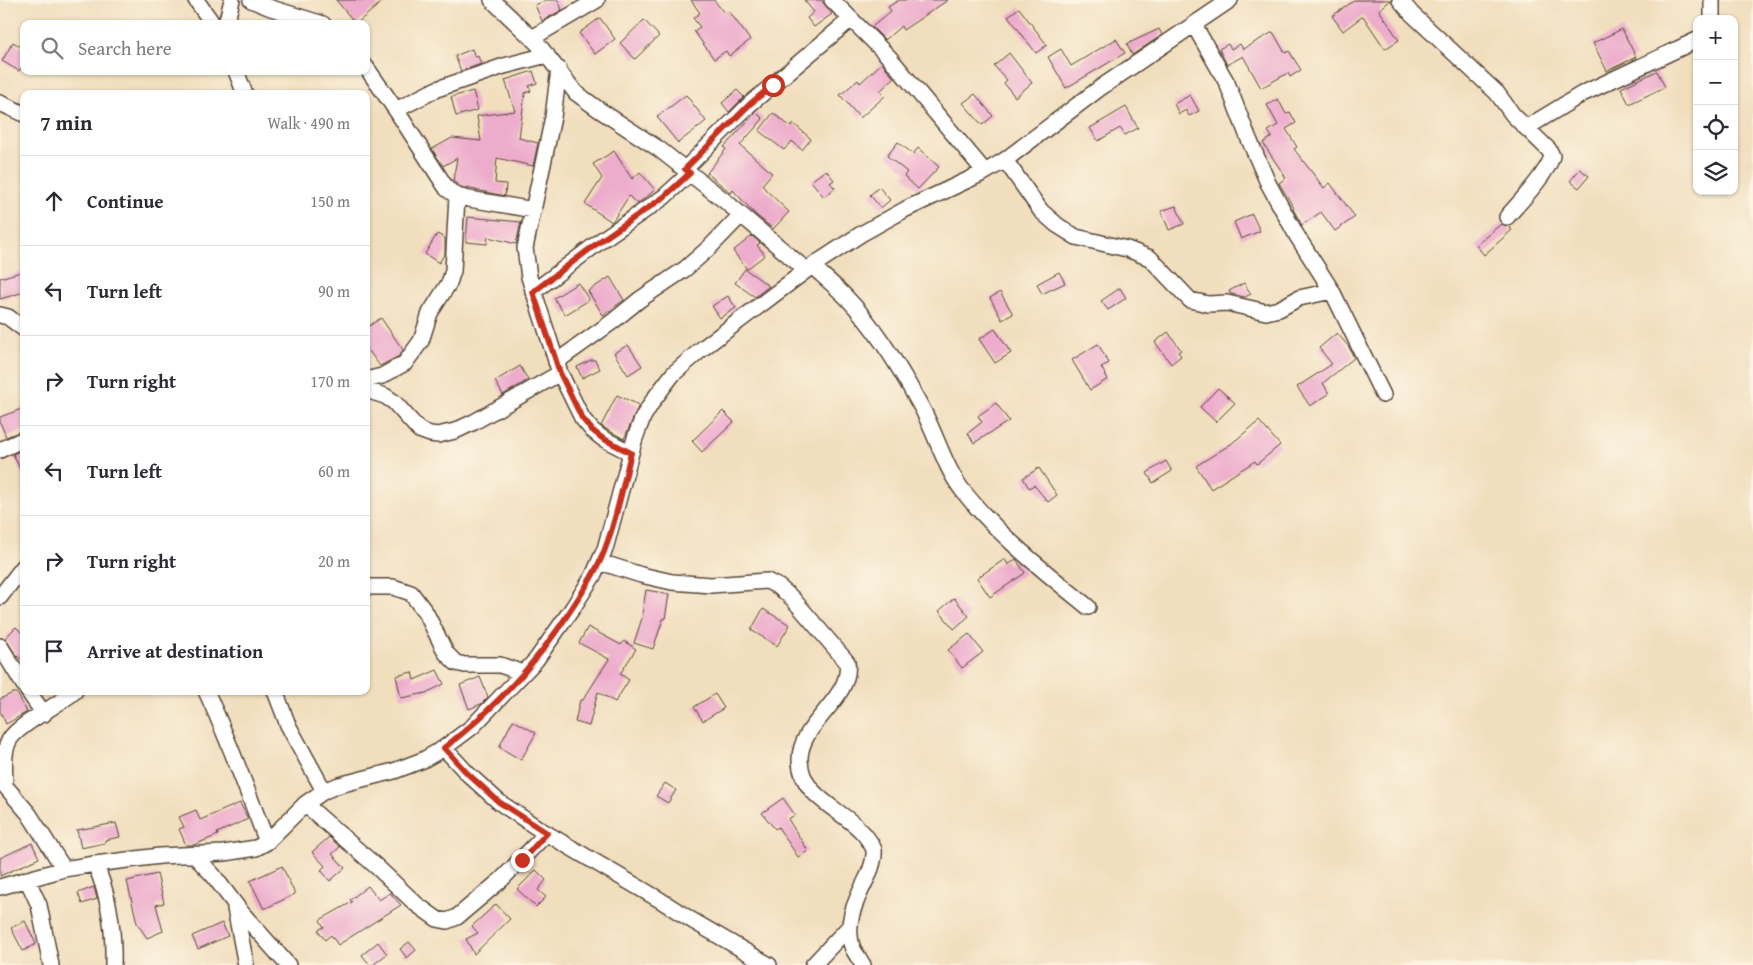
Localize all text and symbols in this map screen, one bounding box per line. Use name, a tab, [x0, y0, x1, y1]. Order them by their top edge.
map controls	[1693, 15, 1738, 195]
button: +	[1693, 15, 1738, 60]
search box	[20, 20, 370, 75]
icon: search	[38, 34, 66, 62]
text: Search here	[78, 34, 172, 62]
button: −	[1693, 60, 1738, 105]
route start	[762, 74, 785, 97]
button: locate	[1693, 105, 1738, 150]
text: 7 min	[40, 107, 92, 138]
text: Walk · 490 m	[267, 111, 350, 135]
button: layers	[1693, 150, 1738, 195]
icon: ahead	[40, 187, 68, 215]
text: Continue	[87, 187, 164, 215]
text: 150 m	[310, 189, 350, 213]
icon: left	[40, 277, 68, 305]
text: Turn left	[87, 277, 162, 305]
text: 90 m	[318, 279, 350, 303]
icon: right	[40, 367, 68, 395]
text: Turn right	[87, 367, 176, 395]
text: 170 m	[310, 369, 350, 393]
icon: left	[40, 457, 68, 485]
text: Turn left	[87, 457, 162, 485]
text: 60 m	[318, 459, 350, 483]
icon: right	[40, 547, 68, 575]
text: Turn right	[87, 547, 176, 575]
text: 20 m	[318, 549, 350, 573]
icon: arrive	[40, 637, 68, 665]
text: Arrive at destination	[87, 637, 263, 665]
route end	[511, 849, 534, 872]

